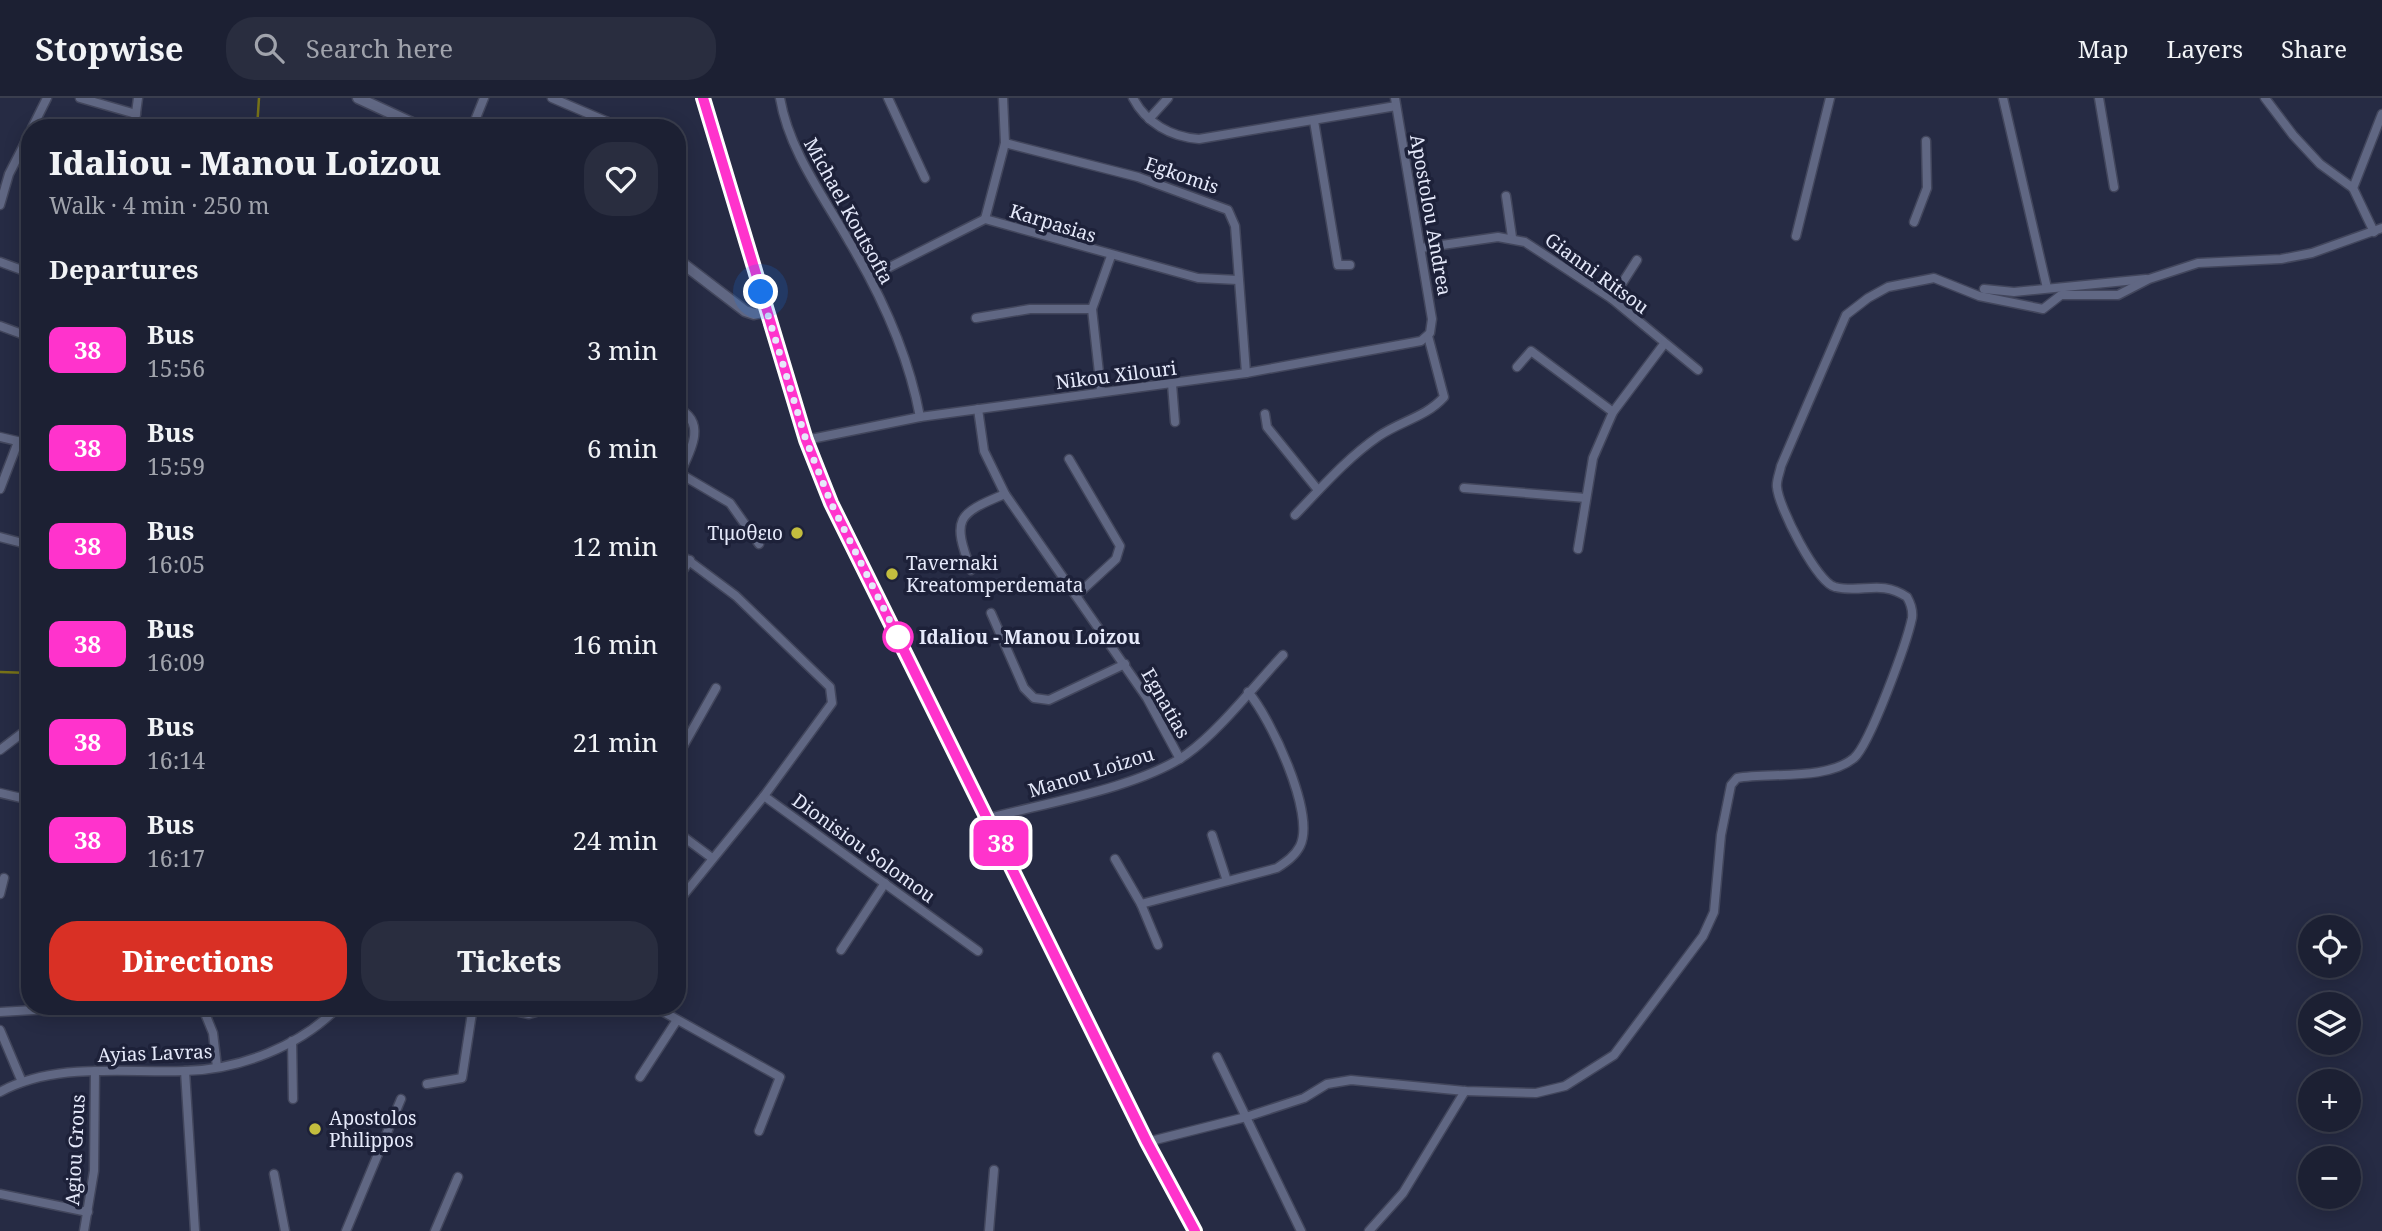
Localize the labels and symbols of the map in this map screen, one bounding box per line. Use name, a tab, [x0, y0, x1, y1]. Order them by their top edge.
street label: Apostolou Andrea	[1404, 132, 1458, 298]
street label: Michael Koutsofta	[798, 133, 900, 289]
street label: Egkomis	[1142, 150, 1222, 200]
street label: Karpasias	[1007, 198, 1099, 248]
street label: Gianni Ritsou	[1540, 226, 1654, 320]
your location	[743, 274, 778, 309]
street label: Nikou Xilouri	[1054, 355, 1178, 395]
place label: Τιμοθειο	[708, 520, 783, 546]
marker: Τιμοθειο	[789, 525, 805, 541]
place label: Tavernaki Kreatomperdemata	[906, 550, 1083, 598]
marker: Tavernaki Kreatomperdemata	[884, 566, 900, 582]
marker: Idaliou - Manou Loizou	[883, 622, 913, 652]
place label: Idaliou - Manou Loizou	[919, 624, 1141, 650]
street label: Egnatias	[1135, 663, 1197, 743]
street label: Manou Loizou	[1025, 741, 1157, 803]
street label: Dionisiou Solomou	[787, 787, 941, 909]
line badge: 38	[970, 820, 1032, 866]
street label: Ayias Lavras	[97, 1038, 213, 1068]
street label: Agiou Grous	[59, 1094, 91, 1206]
place label: Apostolos Philippos	[329, 1105, 417, 1153]
marker: Apostolos Philippos	[307, 1121, 323, 1137]

